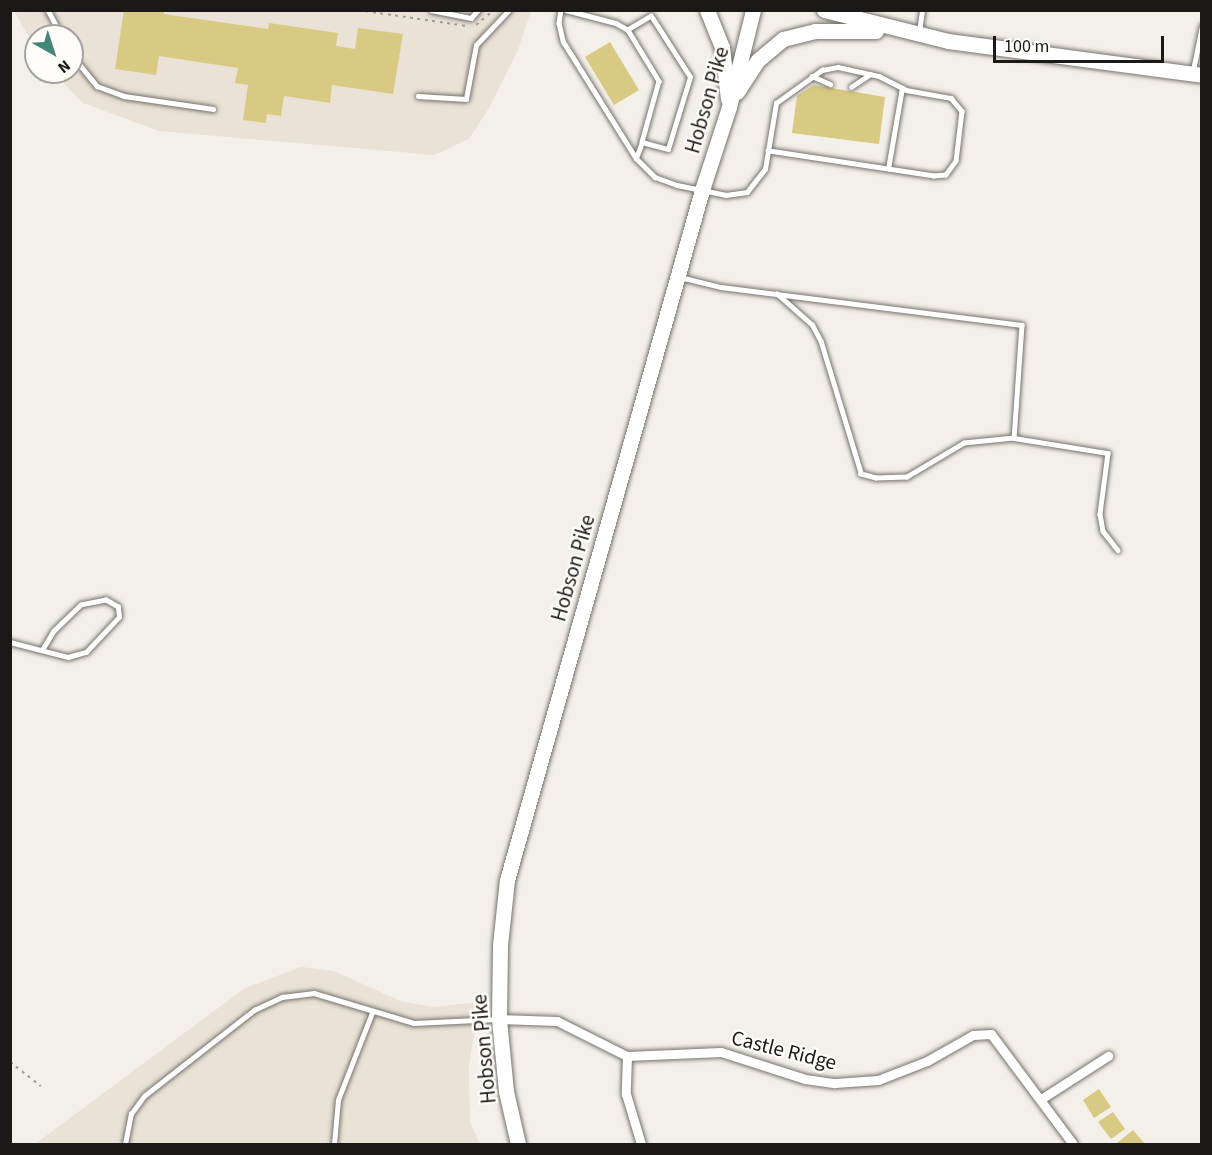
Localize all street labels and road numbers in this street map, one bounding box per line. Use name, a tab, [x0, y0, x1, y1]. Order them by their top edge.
street label: Hobson Pike	[680, 44, 734, 156]
street label: Hobson Pike	[546, 512, 600, 624]
street label: Hobson Pike	[467, 993, 501, 1105]
street label: Castle Ridge	[729, 1025, 839, 1075]

